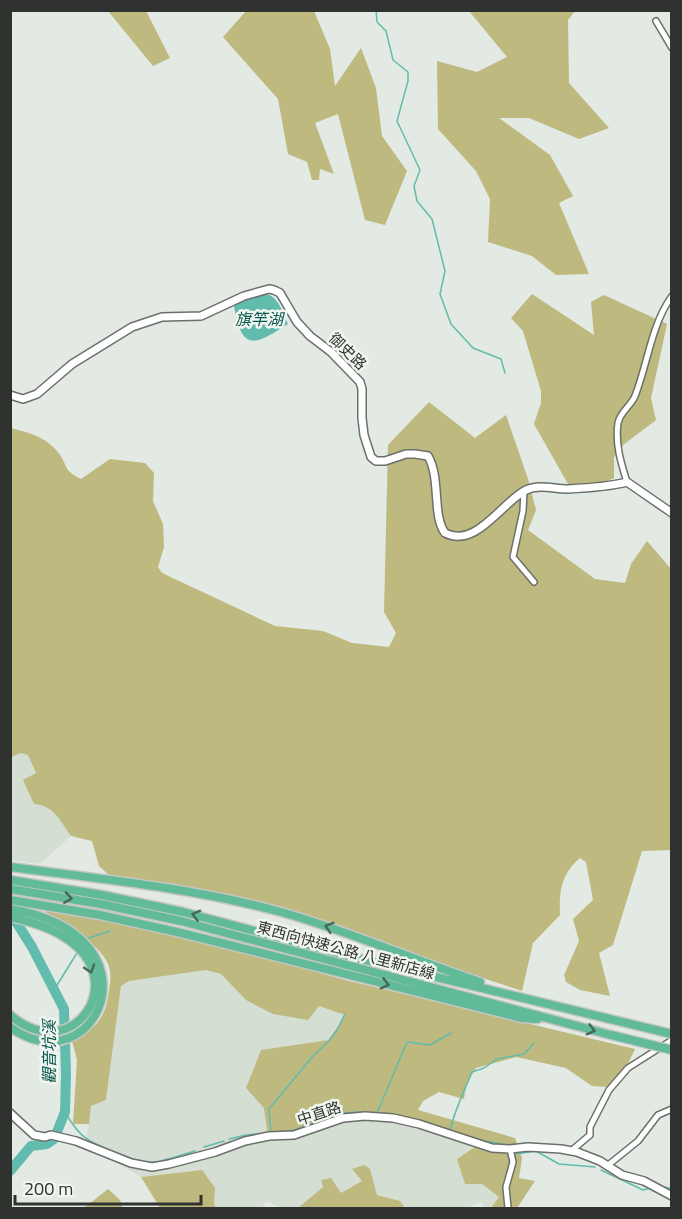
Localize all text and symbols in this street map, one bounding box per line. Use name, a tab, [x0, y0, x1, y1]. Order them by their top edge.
water label: 旗竿湖	[235, 307, 286, 331]
street label: 御史路	[324, 327, 372, 375]
one-way arrow	[64, 892, 73, 904]
one-way arrow	[191, 910, 201, 923]
street label: 東西向快速公路 八里新店線	[254, 915, 438, 985]
one-way arrow	[324, 922, 335, 935]
one-way arrow	[83, 963, 96, 974]
one-way arrow	[380, 977, 390, 990]
water label: 觀音坑溪	[37, 1018, 61, 1084]
one-way arrow	[586, 1022, 596, 1035]
street label: 中直路	[294, 1095, 344, 1131]
scale bar	[15, 1168, 201, 1206]
text: 200 m	[24, 1175, 73, 1202]

